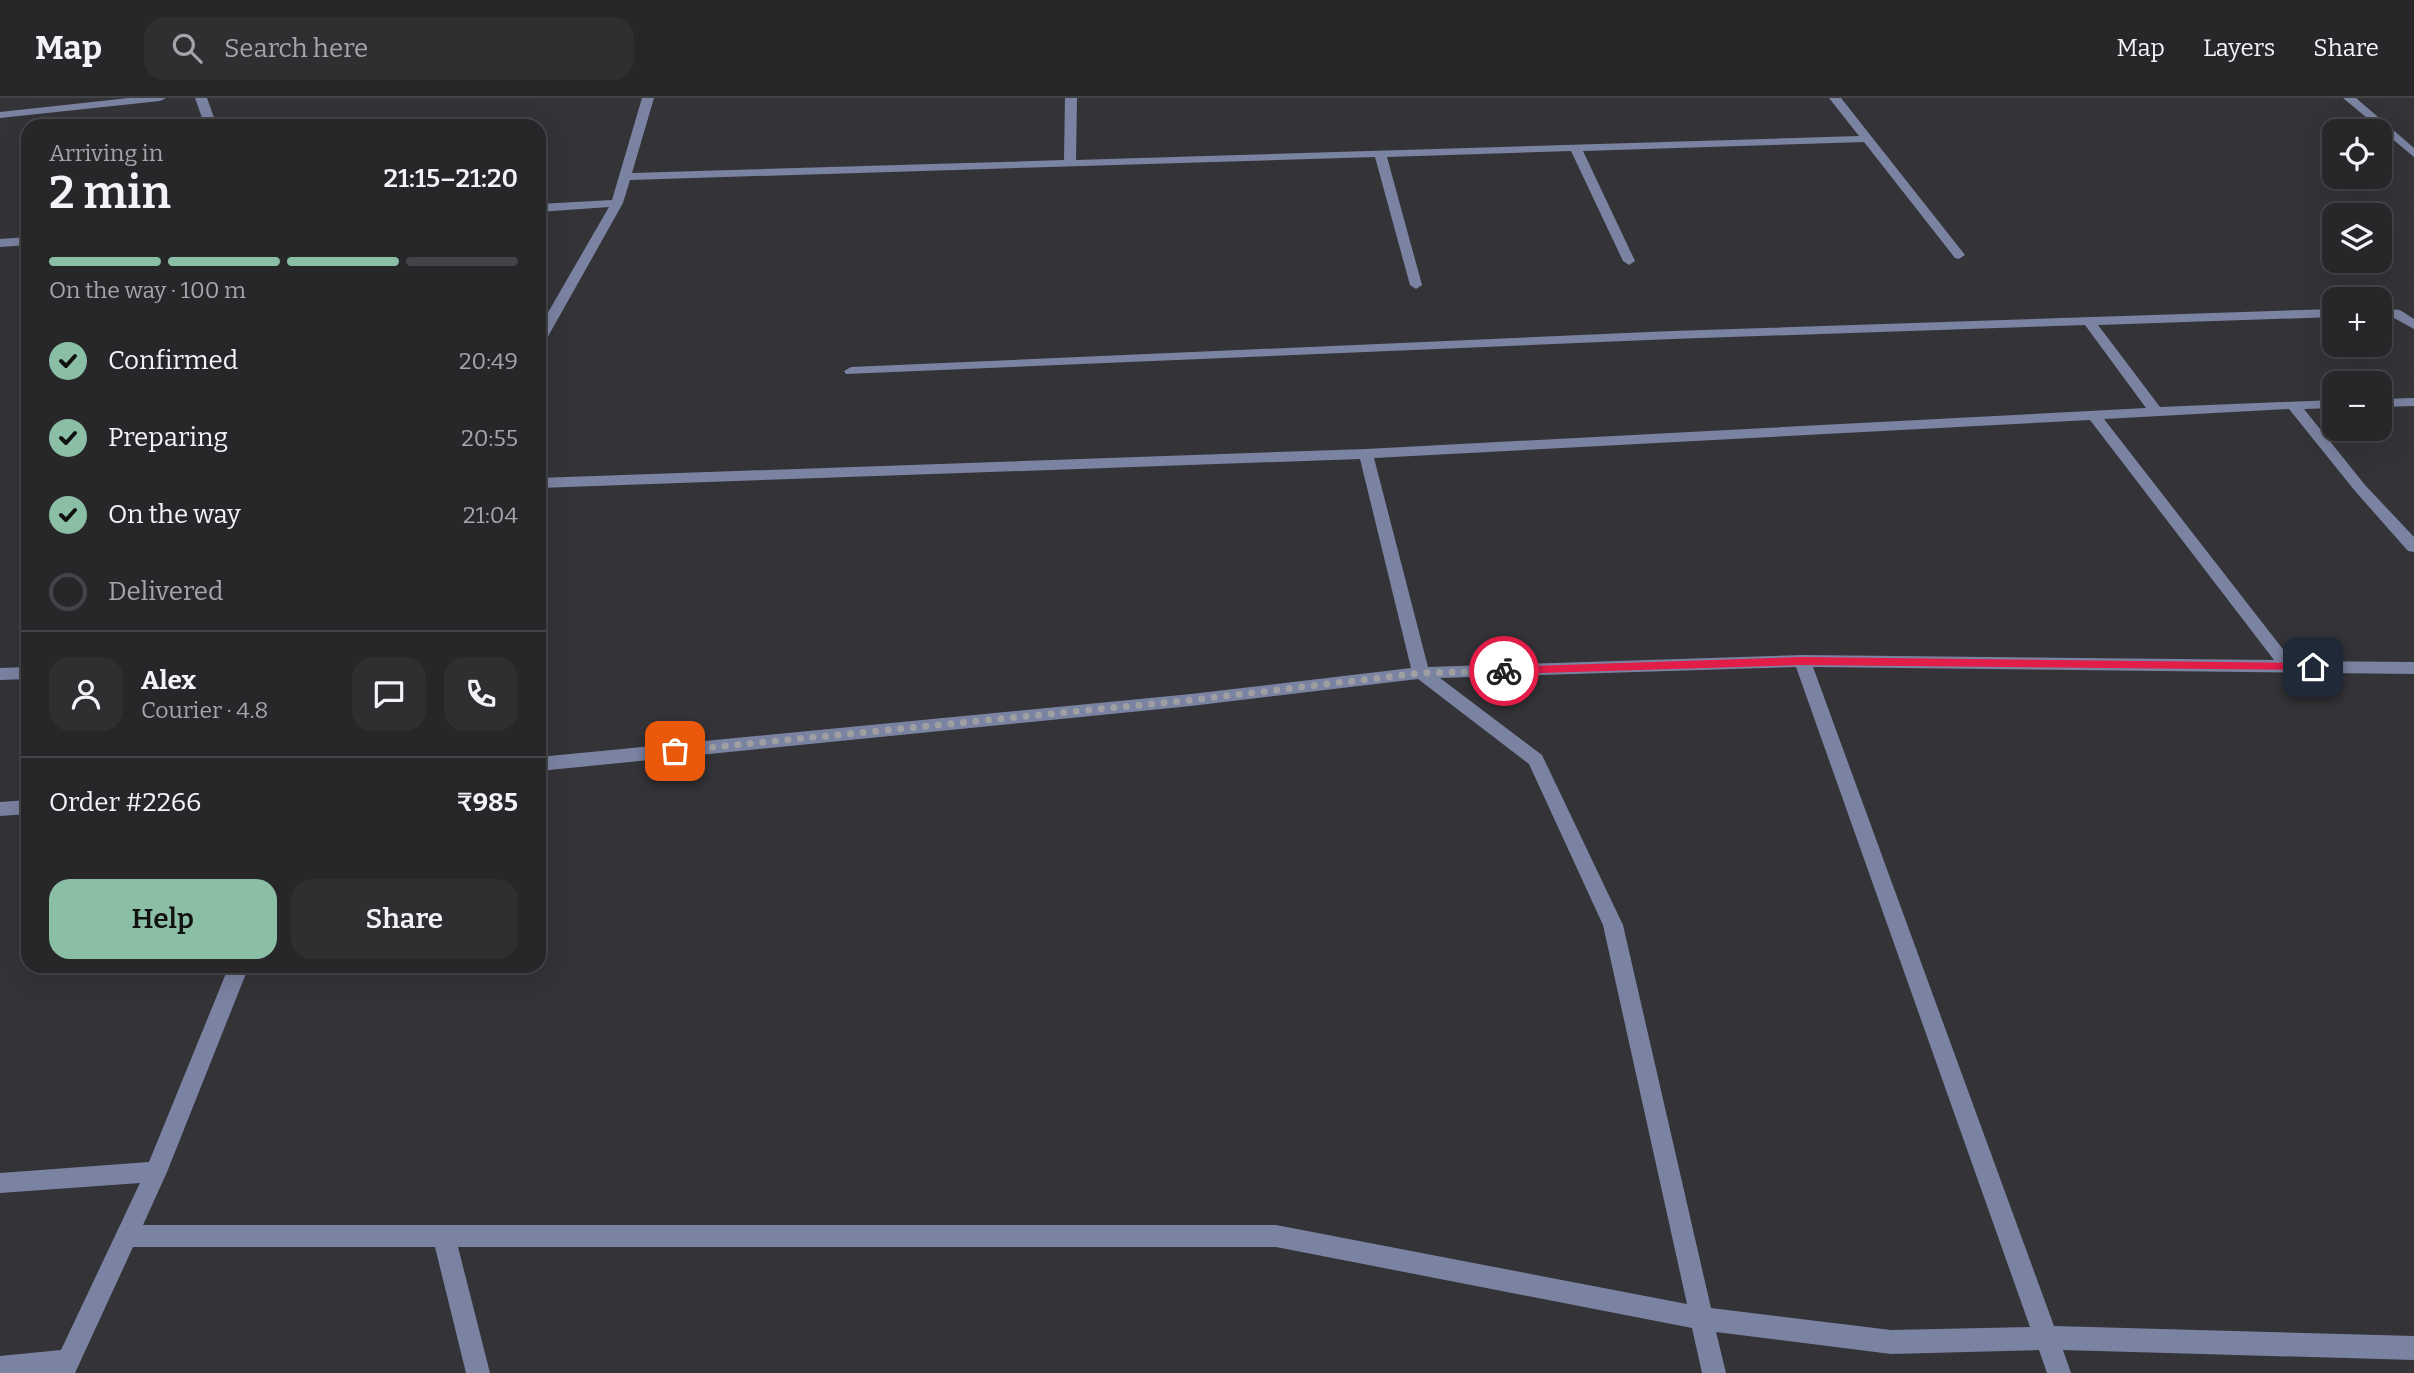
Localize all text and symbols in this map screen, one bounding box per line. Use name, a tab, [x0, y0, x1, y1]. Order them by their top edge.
search box	[144, 17, 634, 80]
text: Map	[35, 28, 102, 68]
icon: search	[168, 29, 206, 67]
text: Search here	[224, 33, 368, 64]
text: Map	[2117, 34, 2165, 62]
text: Layers	[2203, 34, 2275, 62]
text: Share	[2313, 34, 2379, 62]
map controls	[2322, 119, 2392, 441]
button: locate	[2322, 119, 2392, 189]
text: Arriving in	[49, 139, 163, 167]
text: 21:15–21:20	[384, 163, 518, 194]
text: 2 min	[49, 165, 171, 220]
button: layers	[2322, 203, 2392, 273]
text: On the way · 100 m	[49, 276, 246, 304]
button: +	[2322, 287, 2392, 357]
icon: check	[49, 342, 87, 380]
text: Confirmed	[108, 345, 238, 376]
text: 20:49	[459, 347, 518, 375]
button: −	[2322, 371, 2392, 441]
icon: check	[49, 419, 87, 457]
text: Preparing	[108, 422, 228, 453]
text: 20:55	[461, 424, 518, 452]
icon: check	[49, 496, 87, 534]
text: On the way	[108, 499, 241, 530]
text: 21:04	[463, 501, 518, 529]
text: Delivered	[108, 576, 223, 607]
courier	[1469, 636, 1539, 706]
pin	[2283, 637, 2343, 697]
icon: home	[2294, 648, 2332, 686]
icon: bike	[1485, 652, 1523, 690]
button: person	[49, 657, 123, 731]
button: chat	[352, 657, 426, 731]
button: phone	[444, 657, 518, 731]
text: Alex	[141, 665, 196, 696]
text: Courier · 4.8	[141, 696, 268, 724]
pin	[645, 721, 705, 781]
icon: bag	[656, 732, 694, 770]
text: Order #2266	[49, 787, 201, 818]
text: ₹985	[456, 787, 518, 818]
button: Help	[49, 879, 277, 959]
button: Share	[291, 879, 518, 959]

